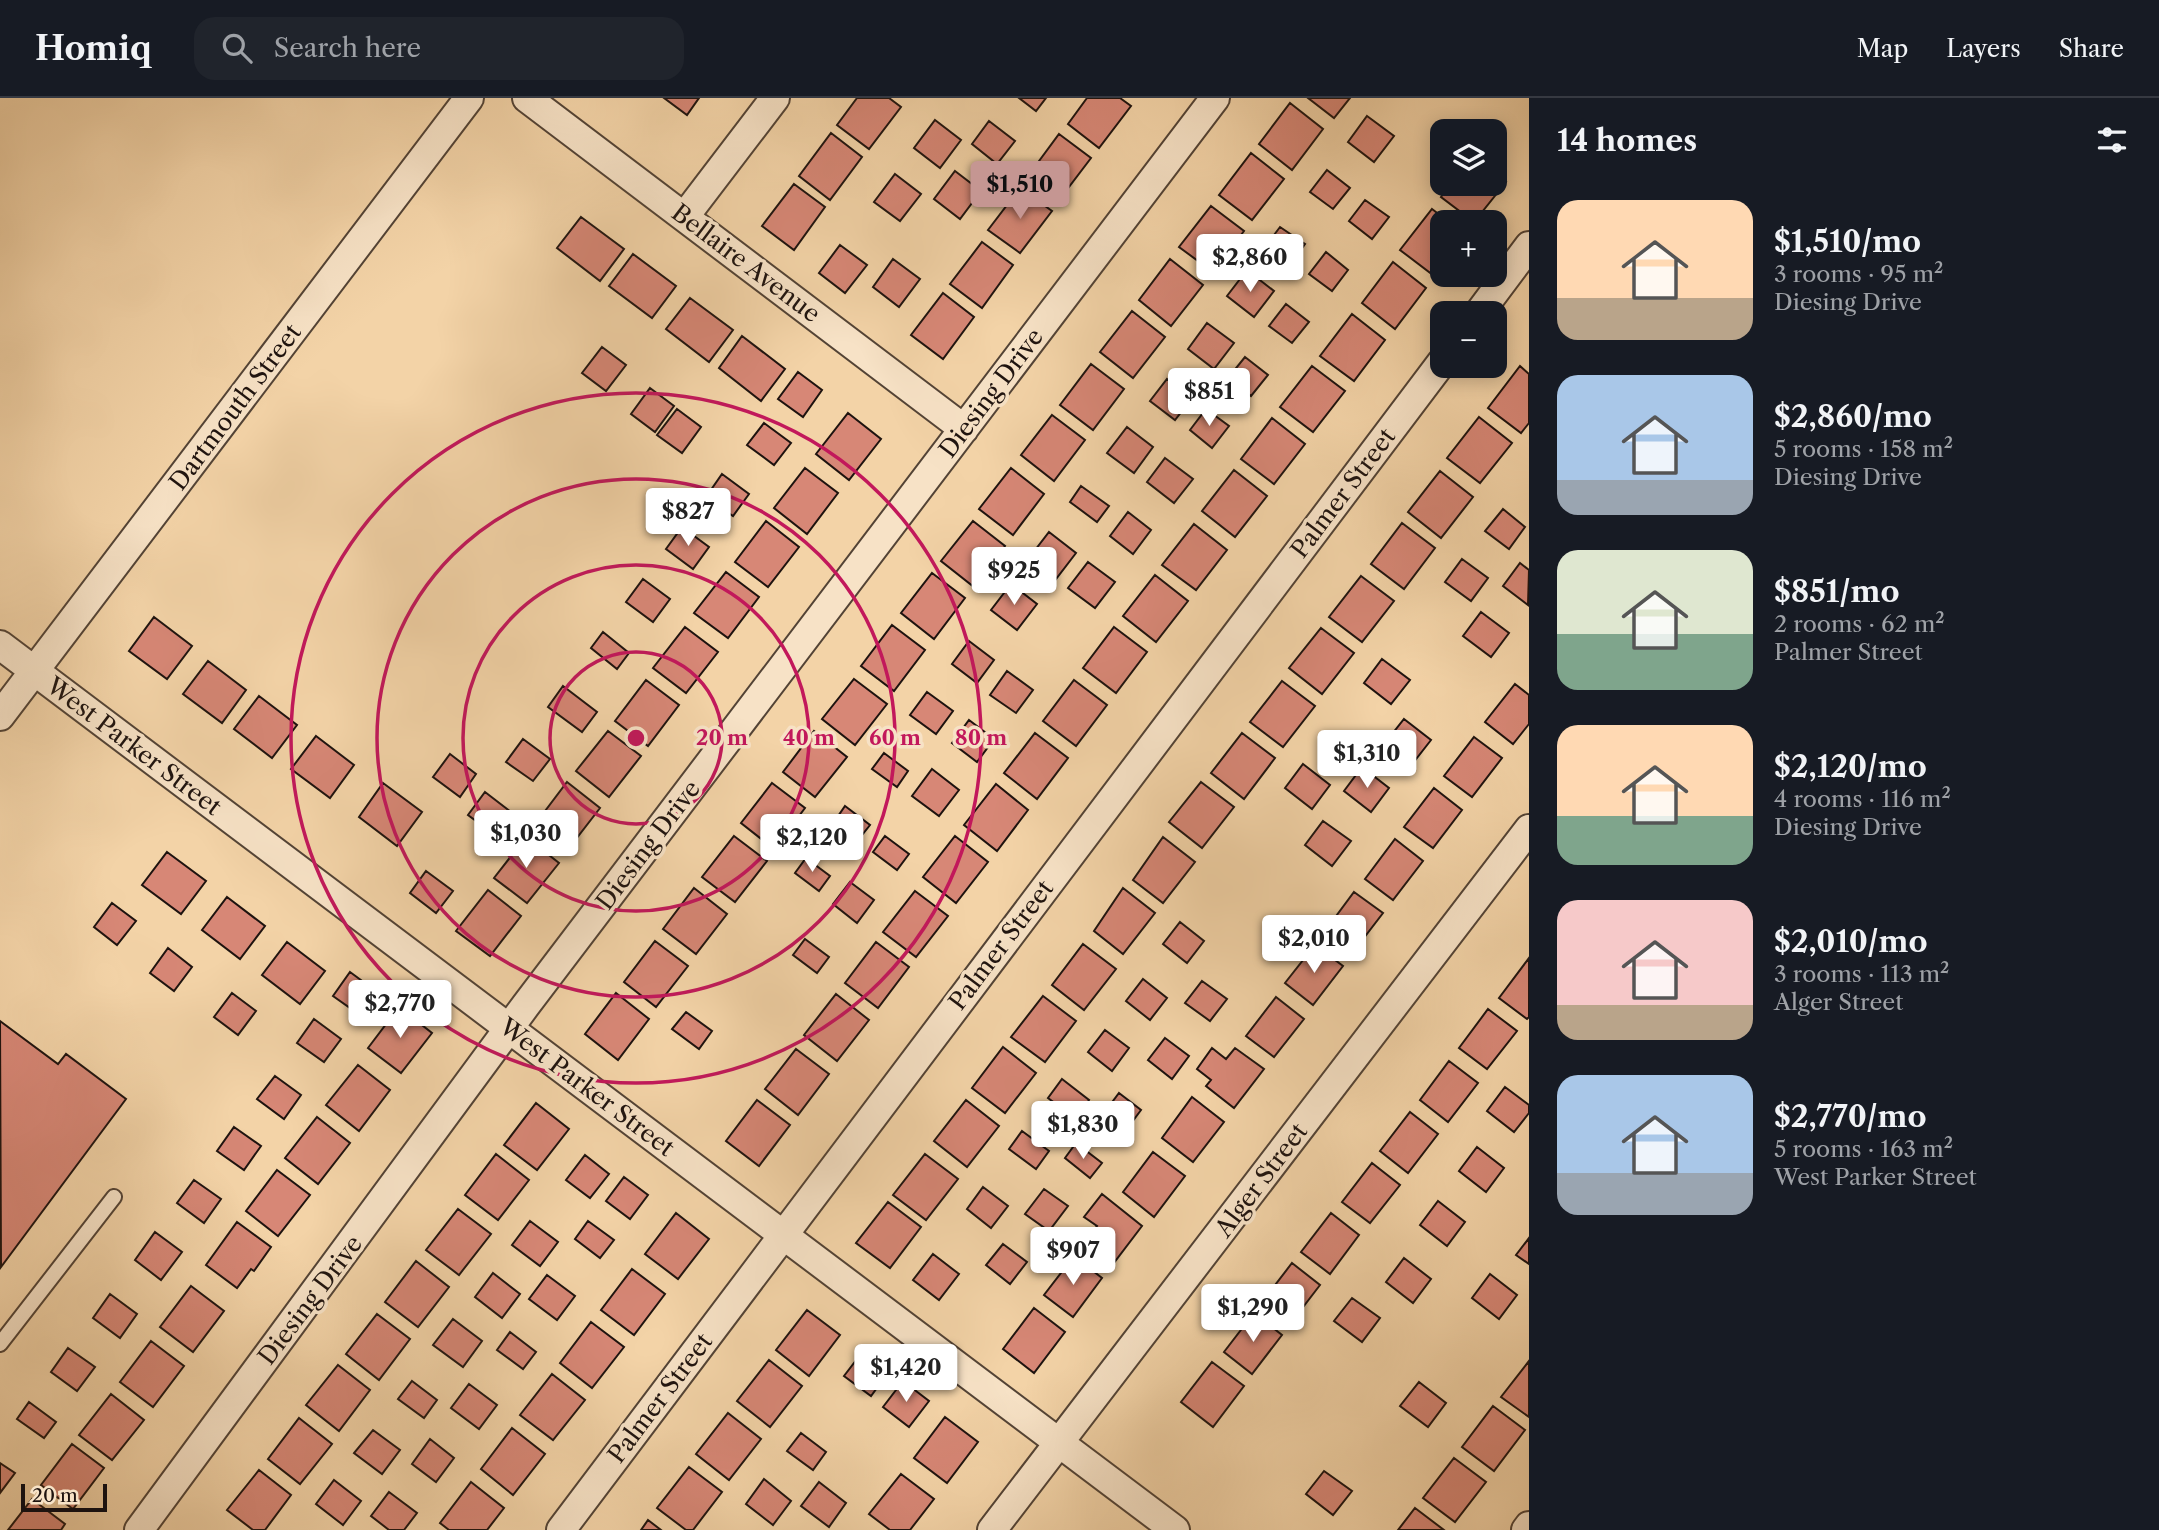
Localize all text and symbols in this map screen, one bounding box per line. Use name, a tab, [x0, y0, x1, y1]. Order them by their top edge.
search box	[194, 17, 684, 80]
text: Homiq	[35, 28, 152, 69]
icon: search	[218, 29, 256, 67]
text: Search here	[274, 32, 421, 64]
text: Map	[1857, 34, 1908, 63]
text: Layers	[1946, 34, 2021, 63]
text: Share	[2059, 34, 2124, 63]
map controls	[1430, 119, 1507, 378]
button: layers	[1430, 119, 1507, 196]
icon: filters	[2093, 121, 2131, 159]
text: 14 homes	[1557, 122, 1697, 159]
pin: $1,510	[963, 162, 1077, 221]
text: $1,510	[986, 170, 1054, 198]
street label: Bellaire Avenue	[666, 198, 826, 328]
button: +	[1430, 210, 1507, 287]
text: $1,510/mo	[1774, 223, 1921, 260]
icon: home	[1613, 228, 1697, 312]
pin: $2,860	[1193, 234, 1307, 294]
text: $2,860	[1212, 243, 1288, 271]
text: 3 rooms · 95 m²	[1774, 260, 1943, 288]
text: Diesing Drive	[1774, 288, 1922, 316]
button: −	[1430, 301, 1507, 378]
street label: Dartmouth Street	[163, 318, 307, 496]
street label: Diesing Drive	[933, 323, 1049, 463]
pin: $851	[1168, 368, 1250, 428]
text: $851	[1184, 377, 1234, 405]
text: $2,860/mo	[1774, 398, 1932, 435]
icon: home	[1613, 403, 1697, 487]
street label: Palmer Street	[1285, 422, 1402, 564]
text: 5 rooms · 158 m²	[1774, 435, 1953, 463]
text: Diesing Drive	[1774, 463, 1922, 491]
pin: $827	[647, 489, 729, 548]
text: $827	[662, 497, 714, 525]
pin: $925	[973, 547, 1055, 607]
text: $925	[988, 556, 1040, 584]
text: $851/mo	[1774, 573, 1899, 610]
icon: home	[1613, 578, 1697, 662]
text: 2 rooms · 62 m²	[1774, 610, 1945, 638]
text: Palmer Street	[1774, 638, 1923, 666]
street label: West Parker Street	[40, 670, 228, 822]
text: 20 m	[696, 725, 748, 750]
text: 40 m	[783, 725, 835, 750]
text: 60 m	[869, 725, 921, 750]
text: 80 m	[955, 725, 1007, 750]
centre of rings	[624, 726, 648, 750]
pin: $1,310	[1310, 730, 1424, 790]
text: $1,310	[1333, 739, 1401, 767]
text: $2,120/mo	[1774, 748, 1927, 785]
icon: home	[1613, 753, 1697, 837]
street label: Diesing Drive	[590, 775, 706, 915]
text: 4 rooms · 116 m²	[1774, 785, 1951, 813]
pin: $1,030	[469, 810, 583, 870]
text: Diesing Drive	[1774, 813, 1922, 841]
pin: $2,120	[755, 814, 869, 874]
text: $1,030	[490, 819, 562, 847]
text: $2,120	[776, 823, 848, 851]
street label: Palmer Street	[943, 874, 1060, 1016]
pin: $2,010	[1257, 916, 1371, 975]
text: $2,010/mo	[1774, 923, 1928, 960]
text: $2,010	[1278, 924, 1350, 952]
icon: home	[1613, 928, 1697, 1012]
text: 3 rooms · 113 m²	[1774, 960, 1950, 988]
pin: $2,770	[343, 981, 457, 1040]
text: Alger Street	[1774, 988, 1903, 1016]
text: $2,770	[364, 989, 436, 1017]
street label: West Parker Street	[493, 1011, 681, 1163]
text: $2,770/mo	[1774, 1098, 1926, 1135]
pin: $1,830	[1026, 1102, 1140, 1161]
icon: home	[1613, 1103, 1697, 1187]
text: $1,830	[1047, 1110, 1119, 1138]
street label: Alger Street	[1208, 1117, 1313, 1243]
text: 5 rooms · 163 m²	[1774, 1135, 1953, 1163]
text: West Parker Street	[1774, 1163, 1977, 1191]
pin: $907	[1032, 1228, 1114, 1287]
street label: Diesing Drive	[252, 1230, 368, 1370]
text: $907	[1046, 1236, 1100, 1264]
pin: $1,290	[1196, 1284, 1310, 1344]
text: $1,290	[1217, 1293, 1289, 1321]
street label: Palmer Street	[602, 1327, 719, 1469]
pin: $1,420	[849, 1344, 963, 1404]
text: $1,420	[870, 1353, 942, 1381]
scale bar	[21, 1481, 107, 1513]
text: 20 m	[32, 1484, 78, 1507]

